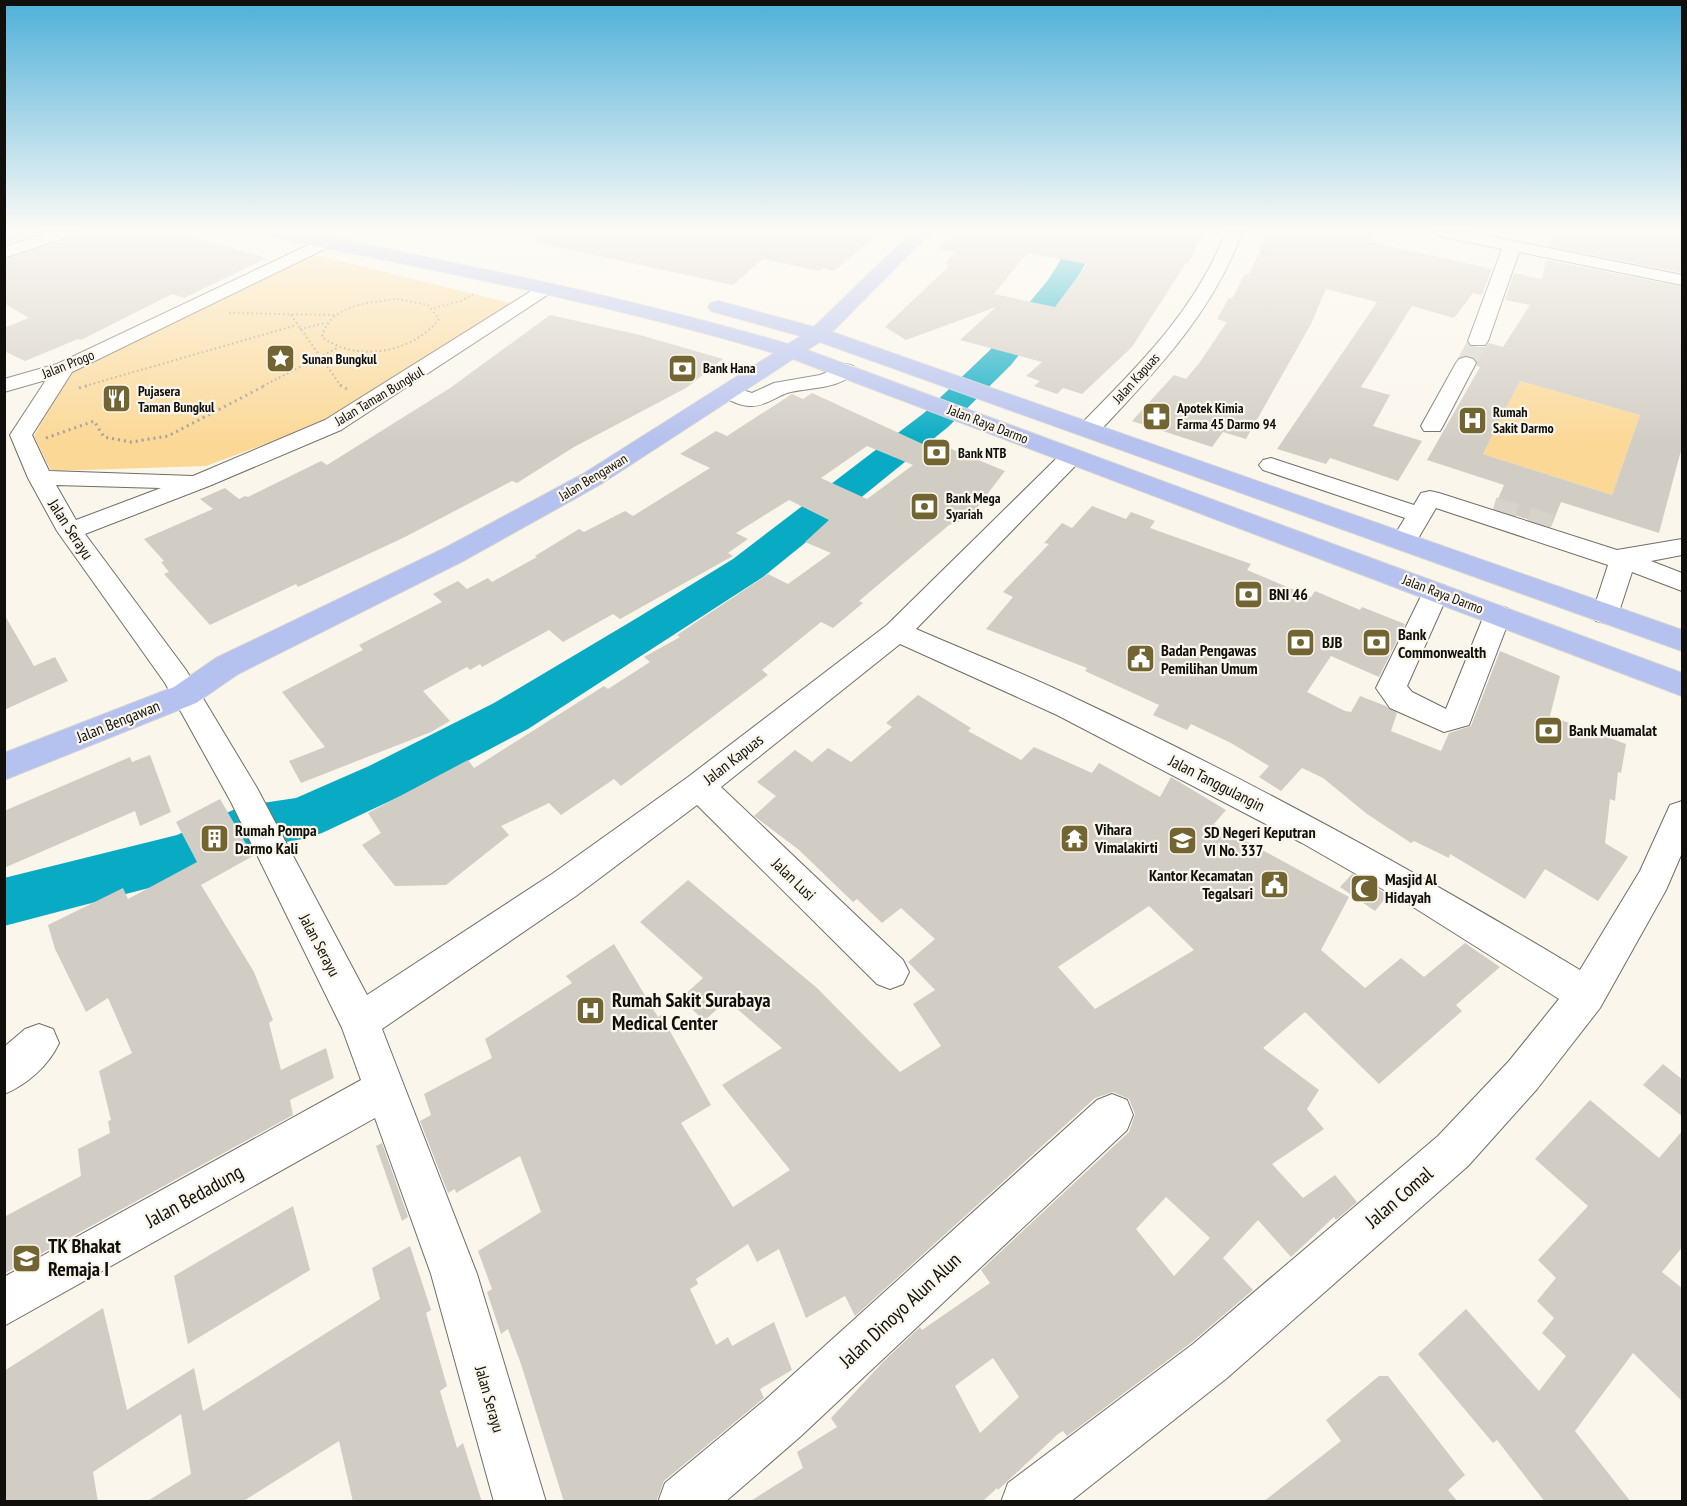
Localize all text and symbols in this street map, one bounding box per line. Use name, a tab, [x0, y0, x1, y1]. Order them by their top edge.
place icon: Sunan Bungkul	[265, 343, 297, 375]
street label: Jalan Progo	[38, 345, 97, 383]
street label: Jalan Kapuas	[1108, 349, 1163, 408]
place label: Sunan Bungkul	[302, 350, 377, 368]
bank icon: Bank Hana	[666, 352, 698, 384]
place label: Bank Hana	[703, 359, 756, 377]
street label: Jalan Taman Bungkul	[330, 362, 427, 430]
place label: Pujasera Taman Bungkul	[138, 382, 215, 416]
restaurant icon: Pujasera Taman Bungkul	[101, 383, 133, 415]
place label: Apotek Kimia Farma 45 Darmo 94	[1176, 399, 1276, 433]
street label: Jalan Raya Darmo	[944, 400, 1031, 448]
pharmacy icon: Apotek Kimia Farma 45 Darmo 94	[1140, 400, 1172, 432]
place label: Rumah Sakit Darmo	[1493, 403, 1554, 437]
hospital icon: Rumah Sakit Darmo	[1456, 404, 1488, 436]
bank icon: Bank NTB	[921, 437, 953, 469]
place label: Bank NTB	[958, 444, 1006, 462]
street label: Jalan Bengawan	[554, 449, 631, 505]
place label: Bank Mega Syariah	[946, 489, 1001, 523]
bank icon: Bank Mega Syariah	[909, 490, 941, 522]
street label: Jalan Serayu	[44, 494, 98, 563]
street label: Jalan Raya Darmo	[1399, 570, 1486, 618]
bank icon: BNI 46	[1232, 578, 1264, 610]
place label: BNI 46	[1269, 584, 1308, 604]
place label: Bank Commonwealth	[1398, 624, 1486, 662]
bank icon: BJB	[1285, 626, 1317, 658]
bank icon: Bank Commonwealth	[1361, 627, 1393, 659]
place label: BJB	[1322, 632, 1342, 652]
place label: Badan Pengawas Pemilihan Umum	[1161, 640, 1258, 678]
public building icon: Badan Pengawas Pemilihan Umum	[1124, 643, 1156, 675]
street label: Jalan Bengawan	[72, 695, 163, 747]
bank icon: Bank Muamalat	[1532, 714, 1564, 746]
place label: Bank Muamalat	[1569, 720, 1657, 740]
street label: Jalan Kapuas	[698, 729, 767, 789]
street label: Jalan Tanggulangin	[1165, 750, 1268, 816]
place label: Vihara Vimalakirti	[1094, 819, 1158, 857]
place label: Rumah Pompa Darmo Kali	[235, 820, 317, 858]
temple icon: Vihara Vimalakirti	[1058, 822, 1090, 854]
place label: SD Negeri Keputran VI No. 337	[1203, 822, 1316, 860]
building icon: Rumah Pompa Darmo Kali	[198, 823, 230, 855]
school or university icon: SD Negeri Keputran VI No. 337	[1167, 825, 1199, 857]
street label: Jalan Lusi	[767, 853, 820, 905]
place label: Kantor Kecamatan Tegalsari	[1149, 865, 1253, 903]
public building icon: Kantor Kecamatan Tegalsari	[1258, 868, 1290, 900]
place label: Masjid Al Hidayah	[1385, 869, 1437, 907]
mosque icon: Masjid Al Hidayah	[1348, 872, 1380, 904]
street label: Jalan Serayu	[295, 909, 345, 980]
place label: Rumah Sakit Surabaya Medical Center	[612, 987, 770, 1036]
hospital icon: Rumah Sakit Surabaya Medical Center	[575, 995, 607, 1027]
street label: Jalan Bedadung	[140, 1159, 247, 1234]
street label: Jalan Comal	[1359, 1160, 1439, 1234]
place label: TK Bhakat Remaja I	[48, 1233, 121, 1282]
school or university icon: TK Bhakat Remaja I	[11, 1242, 43, 1274]
street label: Jalan Dinoyo Alun Alun	[833, 1247, 966, 1374]
street label: Jalan Serayu	[471, 1363, 509, 1434]

